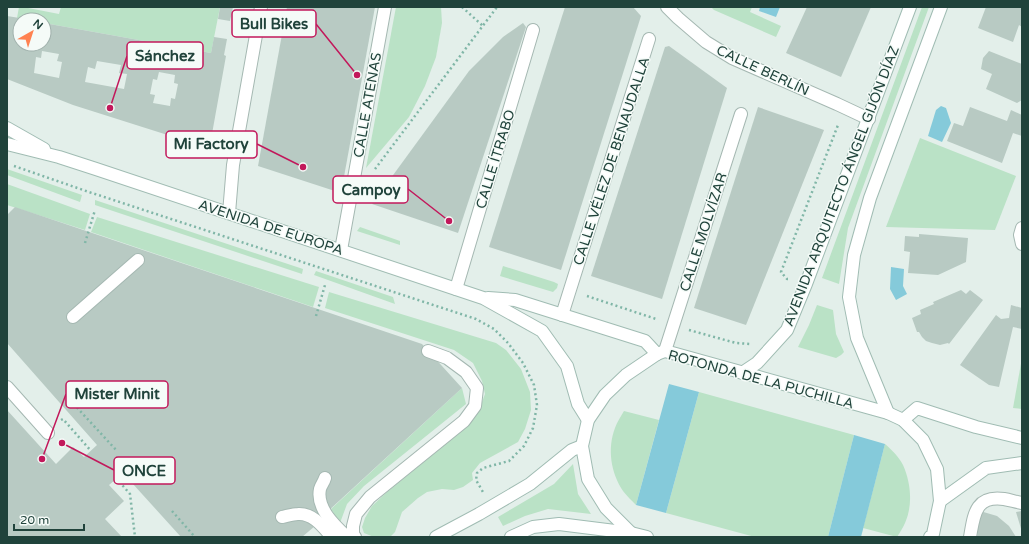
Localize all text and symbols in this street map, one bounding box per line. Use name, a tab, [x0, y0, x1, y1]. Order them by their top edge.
callout: Bull Bikes	[232, 10, 316, 37]
north arrow	[12, 12, 52, 52]
text: Bull Bikes	[240, 15, 308, 33]
text: N	[30, 17, 46, 32]
street label: CALLE BERLÍN	[714, 41, 812, 99]
callout: Sánchez	[127, 42, 203, 69]
street label: AVENIDA ARQUITECTO ÁNGEL GIJÓN DÍAZ	[780, 44, 903, 329]
text: Sánchez	[135, 47, 195, 65]
street label: CALLE ATENAS	[350, 51, 385, 159]
street label: CALLE VÉLEZ DE BENAUDALLA	[570, 55, 653, 267]
street label: CALLE ÍTRABO	[472, 107, 519, 211]
callout: Mi Factory	[166, 131, 257, 158]
text: Mi Factory	[174, 135, 248, 154]
street label: CALLE MOLVÍZAR	[676, 170, 731, 294]
callout: Campoy	[333, 176, 408, 203]
text: Campoy	[341, 181, 401, 200]
street label: AVENIDA DE EUROPA	[196, 196, 345, 259]
street label: ROTONDA DE LA PUCHILLA	[666, 346, 856, 412]
callout: Mister Minit	[66, 381, 168, 408]
text: Mister Minit	[74, 385, 160, 403]
callout: ONCE	[114, 457, 175, 484]
text: ONCE	[122, 462, 167, 480]
scale bar	[14, 506, 84, 532]
text: 20 m	[20, 513, 49, 527]

